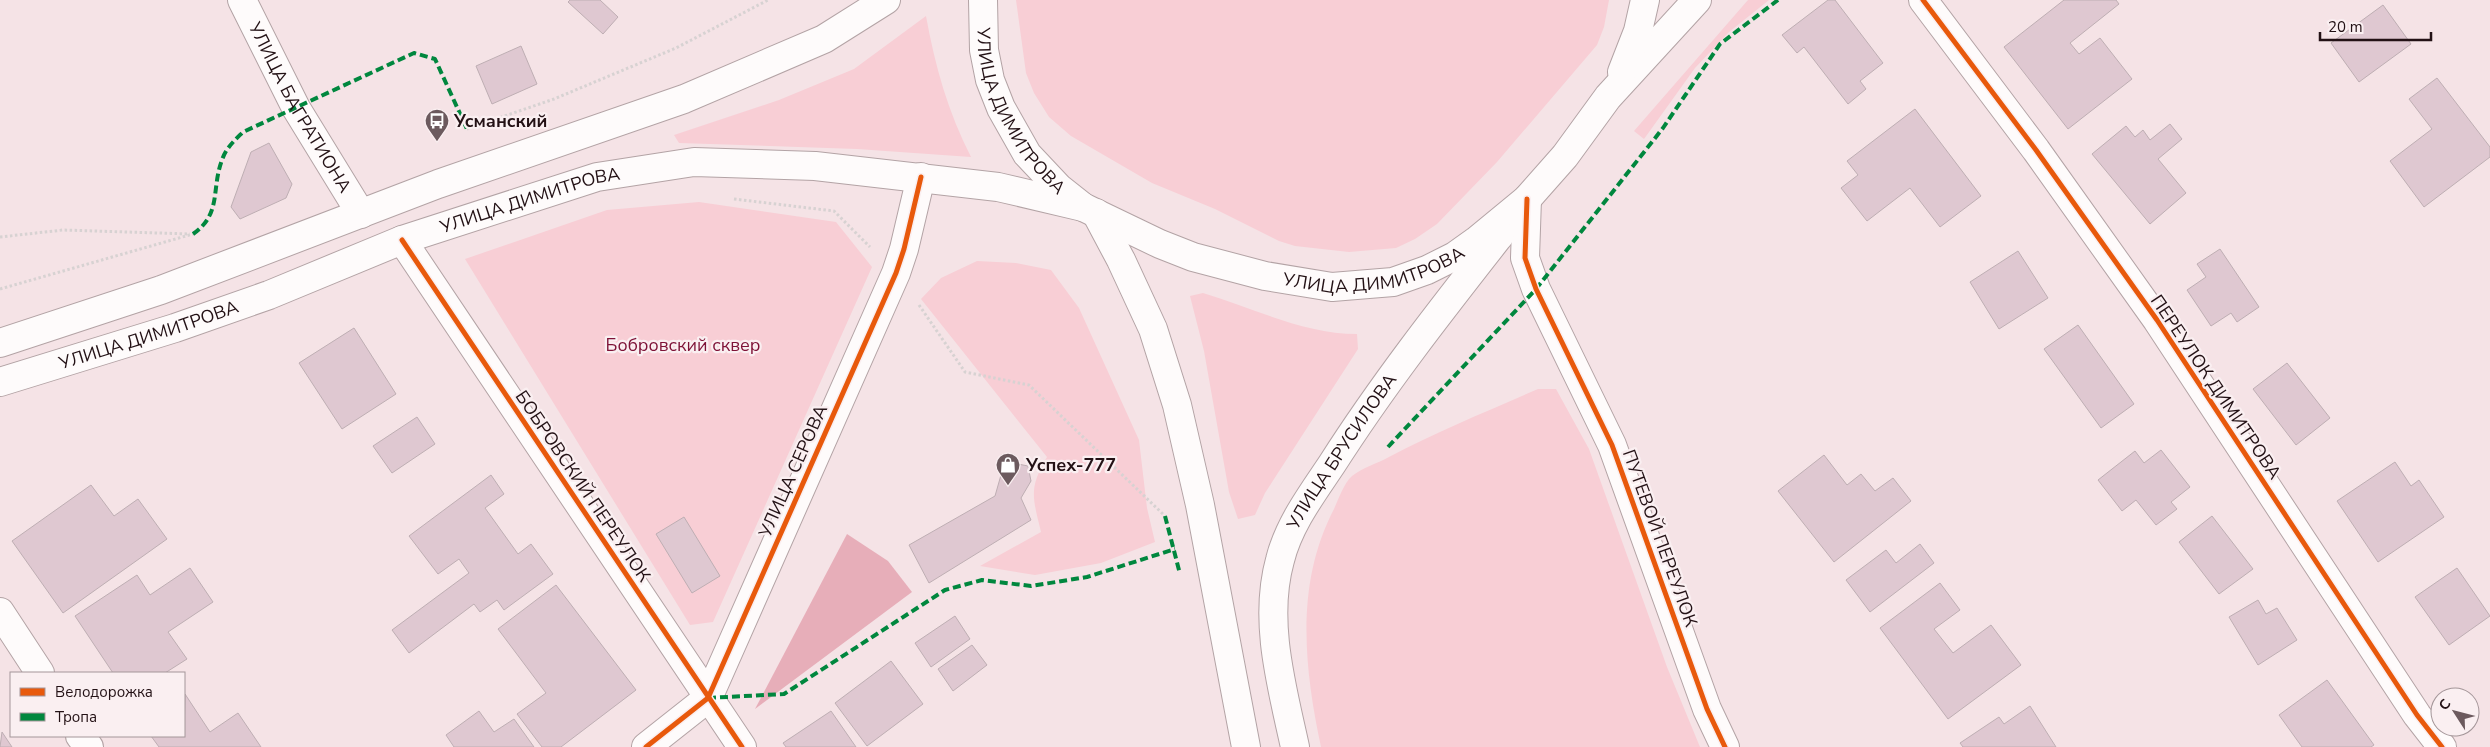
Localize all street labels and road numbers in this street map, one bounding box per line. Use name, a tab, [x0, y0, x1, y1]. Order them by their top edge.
street label: УЛИЦА БАГРАТИОНА	[243, 17, 357, 197]
street label: УЛИЦА ДИМИТРОВА	[972, 26, 1071, 199]
street label: УЛИЦА ДИМИТРОВА	[436, 162, 622, 239]
street label: УЛИЦА ДИМИТРОВА	[1280, 241, 1469, 299]
street label: ПЕРЕУЛОК ДИМИТРОВА	[2145, 290, 2287, 484]
street label: УЛИЦА ДИМИТРОВА	[55, 295, 242, 375]
street label: УЛИЦА БРУСИЛОВА	[1281, 369, 1402, 534]
street label: БОБРОВСКИЙ ПЕРЕУЛОК	[510, 386, 656, 587]
street label: УЛИЦА СЕРОВА	[753, 401, 833, 542]
street label: ПУТЕВОЙ ПЕРЕУЛОК	[1617, 446, 1703, 630]

